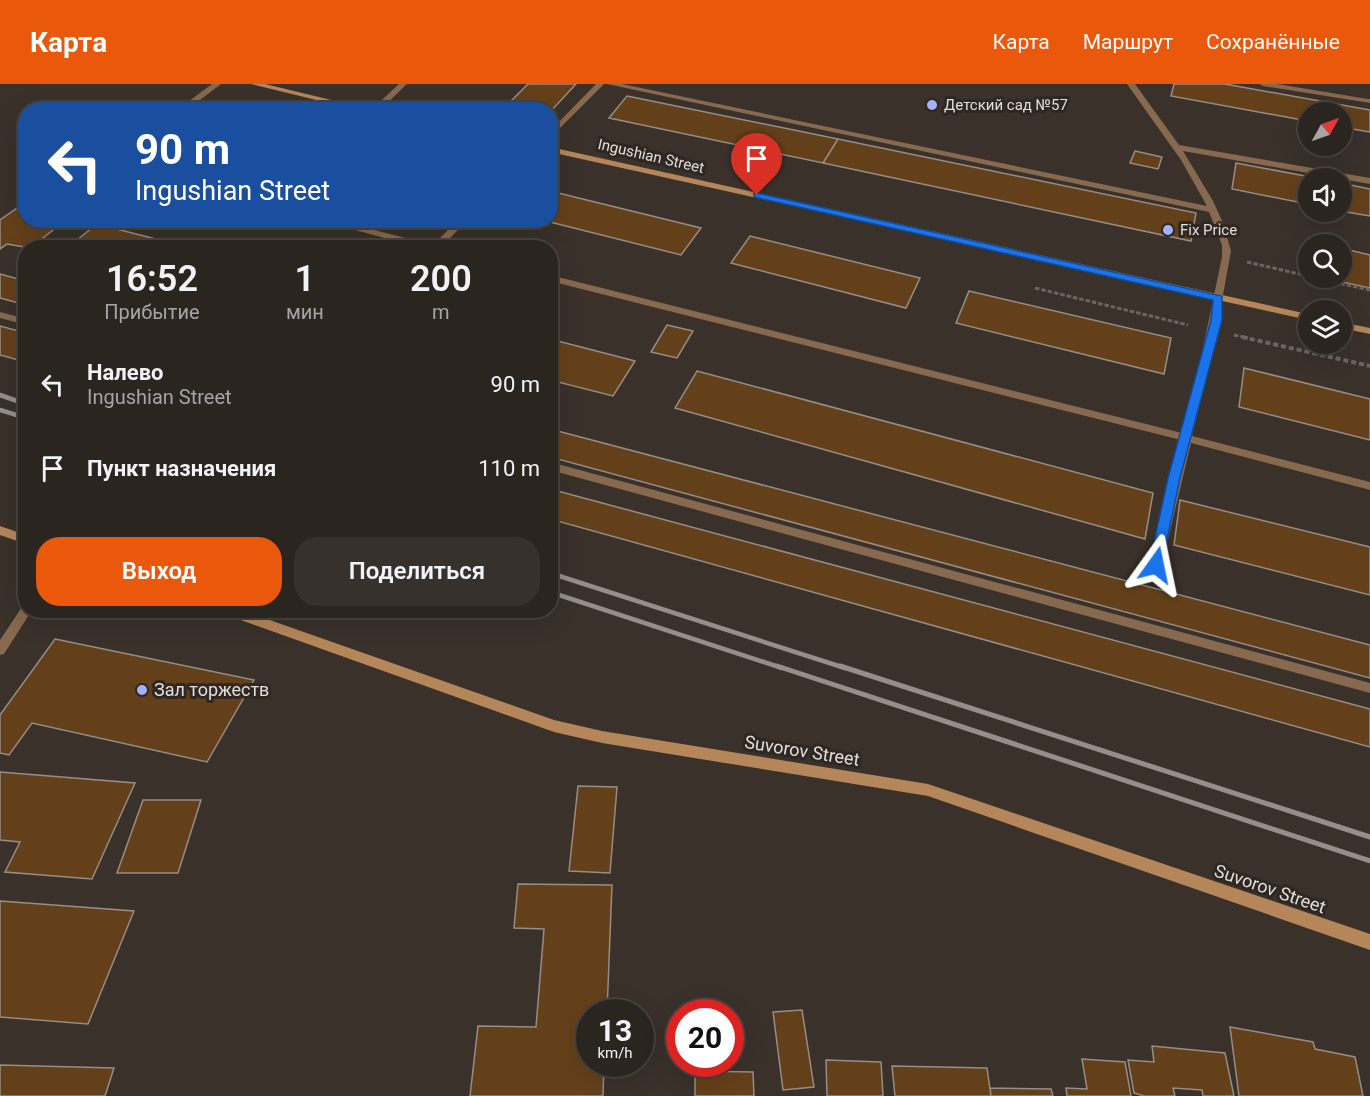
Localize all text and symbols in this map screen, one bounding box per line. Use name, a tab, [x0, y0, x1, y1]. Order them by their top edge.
text: Карта	[30, 26, 107, 59]
text: Карта	[993, 30, 1050, 54]
text: Маршрут	[1083, 30, 1173, 54]
text: Сохранённые	[1206, 30, 1340, 54]
place label: Детский сад №57	[944, 96, 1068, 114]
marker: Детский сад №57	[925, 98, 939, 112]
north arrow	[1298, 102, 1352, 156]
map controls	[1298, 102, 1352, 354]
text: 90 m	[135, 125, 230, 174]
icon: left	[36, 126, 114, 204]
pin	[731, 133, 782, 195]
street label: Ingushian Street	[596, 135, 706, 177]
icon: arrive	[740, 142, 773, 175]
button: sound	[1298, 168, 1352, 222]
text: Ingushian Street	[135, 175, 330, 207]
place label: Fix Price	[1180, 221, 1237, 239]
marker: Fix Price	[1161, 223, 1175, 237]
button: search	[1298, 234, 1352, 288]
text: 16:52	[106, 258, 198, 300]
text: 1	[295, 258, 315, 300]
text: 200	[410, 258, 472, 300]
text: Прибытие	[104, 300, 200, 324]
text: мин	[286, 300, 324, 324]
text: m	[432, 300, 450, 324]
button: layers	[1298, 300, 1352, 354]
text: Налево	[87, 360, 164, 385]
icon: left	[36, 368, 69, 401]
text: 90 m	[491, 372, 540, 397]
text: Ingushian Street	[87, 385, 232, 409]
icon: arrive	[36, 452, 69, 485]
text: Пункт назначения	[87, 456, 276, 481]
text: 110 m	[478, 456, 540, 481]
position arrow	[1124, 533, 1188, 597]
button: Выход	[36, 537, 282, 606]
button: Поделиться	[294, 537, 540, 606]
place label: Зал торжеств	[154, 679, 269, 700]
marker: Зал торжеств	[135, 683, 149, 697]
street label: Suvorov Street	[743, 731, 861, 770]
street label: Suvorov Street	[1212, 860, 1329, 917]
speed limit sign: 20	[666, 999, 744, 1077]
text: 13	[598, 1013, 632, 1048]
text: km/h	[597, 1044, 633, 1062]

